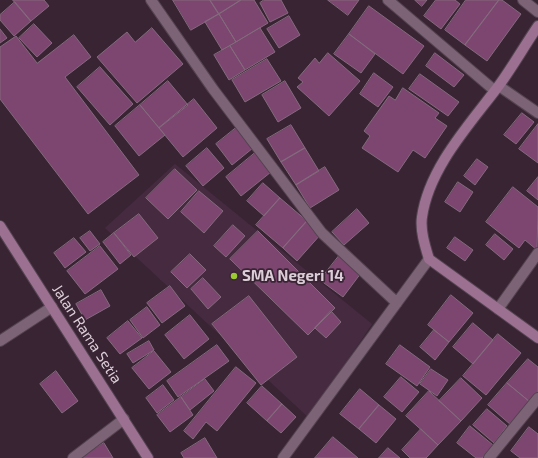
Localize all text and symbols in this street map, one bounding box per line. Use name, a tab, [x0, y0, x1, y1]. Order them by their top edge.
place label: SMA Negeri 14	[242, 267, 344, 285]
marker: SMA Negeri 14	[229, 271, 239, 281]
street label: Jalan Rama Setia	[48, 281, 126, 387]

